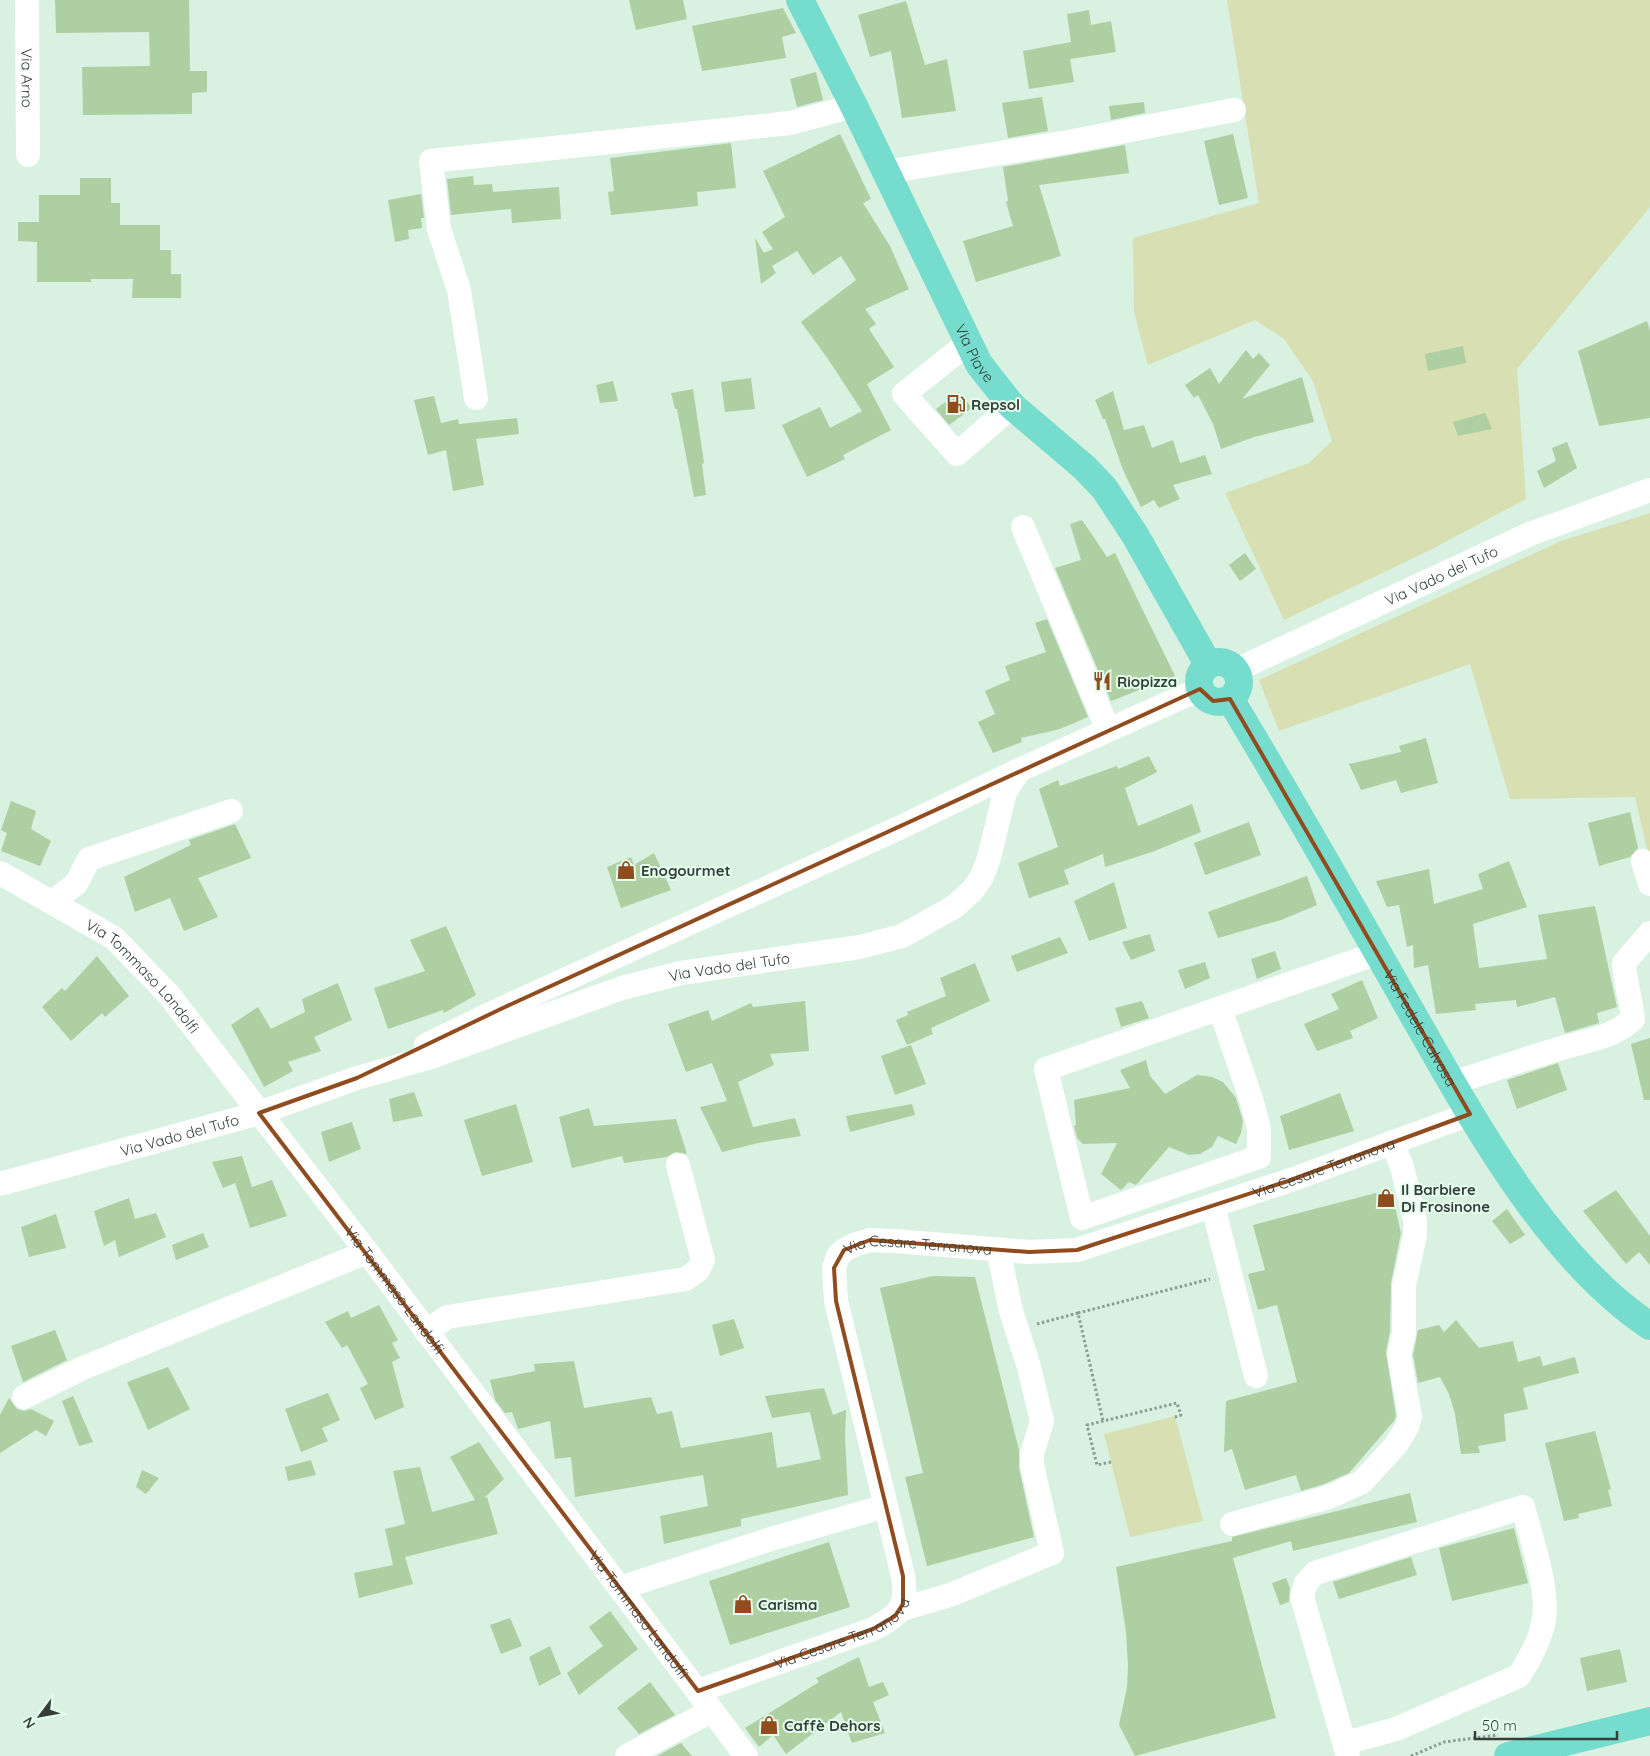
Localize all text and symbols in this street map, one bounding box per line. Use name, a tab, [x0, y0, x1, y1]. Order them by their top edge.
street label: Via Arno	[18, 48, 37, 108]
street label: Via Piave	[951, 321, 999, 386]
fuel station icon: Repsol	[945, 393, 967, 415]
place label: Repsol	[971, 395, 1020, 414]
street label: Via Vado del Tufo	[1382, 541, 1501, 609]
restaurant icon: Riopizza	[1091, 670, 1113, 692]
place label: Riopizza	[1117, 672, 1177, 691]
shop icon: Enogourmet	[615, 859, 637, 881]
place label: Enogourmet	[641, 861, 731, 880]
street label: Via Tommaso Landolfi	[82, 914, 204, 1037]
street label: Via Vado del Tufo	[666, 948, 791, 985]
street label: Via Fedele Calvosa	[1380, 966, 1461, 1090]
street label: Via Vado del Tufo	[118, 1109, 241, 1160]
street label: Via Cesare Terranova	[1250, 1133, 1397, 1202]
place label: Il Barbiere Di Frosinone	[1401, 1180, 1490, 1216]
shop icon: Il Barbiere Di Frosinone	[1375, 1187, 1397, 1209]
street label: Via Tommaso Landolfi	[341, 1222, 450, 1357]
street label: Via Cesare Terranova	[840, 1230, 993, 1258]
street label: Via Tommaso Landolfi	[585, 1546, 694, 1682]
shop icon: Carisma	[732, 1593, 754, 1615]
place label: Carisma	[758, 1595, 817, 1614]
street label: Via Cesare Terranova	[771, 1596, 913, 1673]
north arrow	[15, 1691, 65, 1741]
scale bar	[1475, 1708, 1618, 1740]
text: N	[19, 1714, 39, 1732]
shop icon: Caffè Dehors	[758, 1714, 780, 1736]
place label: Caffè Dehors	[784, 1716, 881, 1735]
text: 50 m	[1482, 1716, 1517, 1735]

